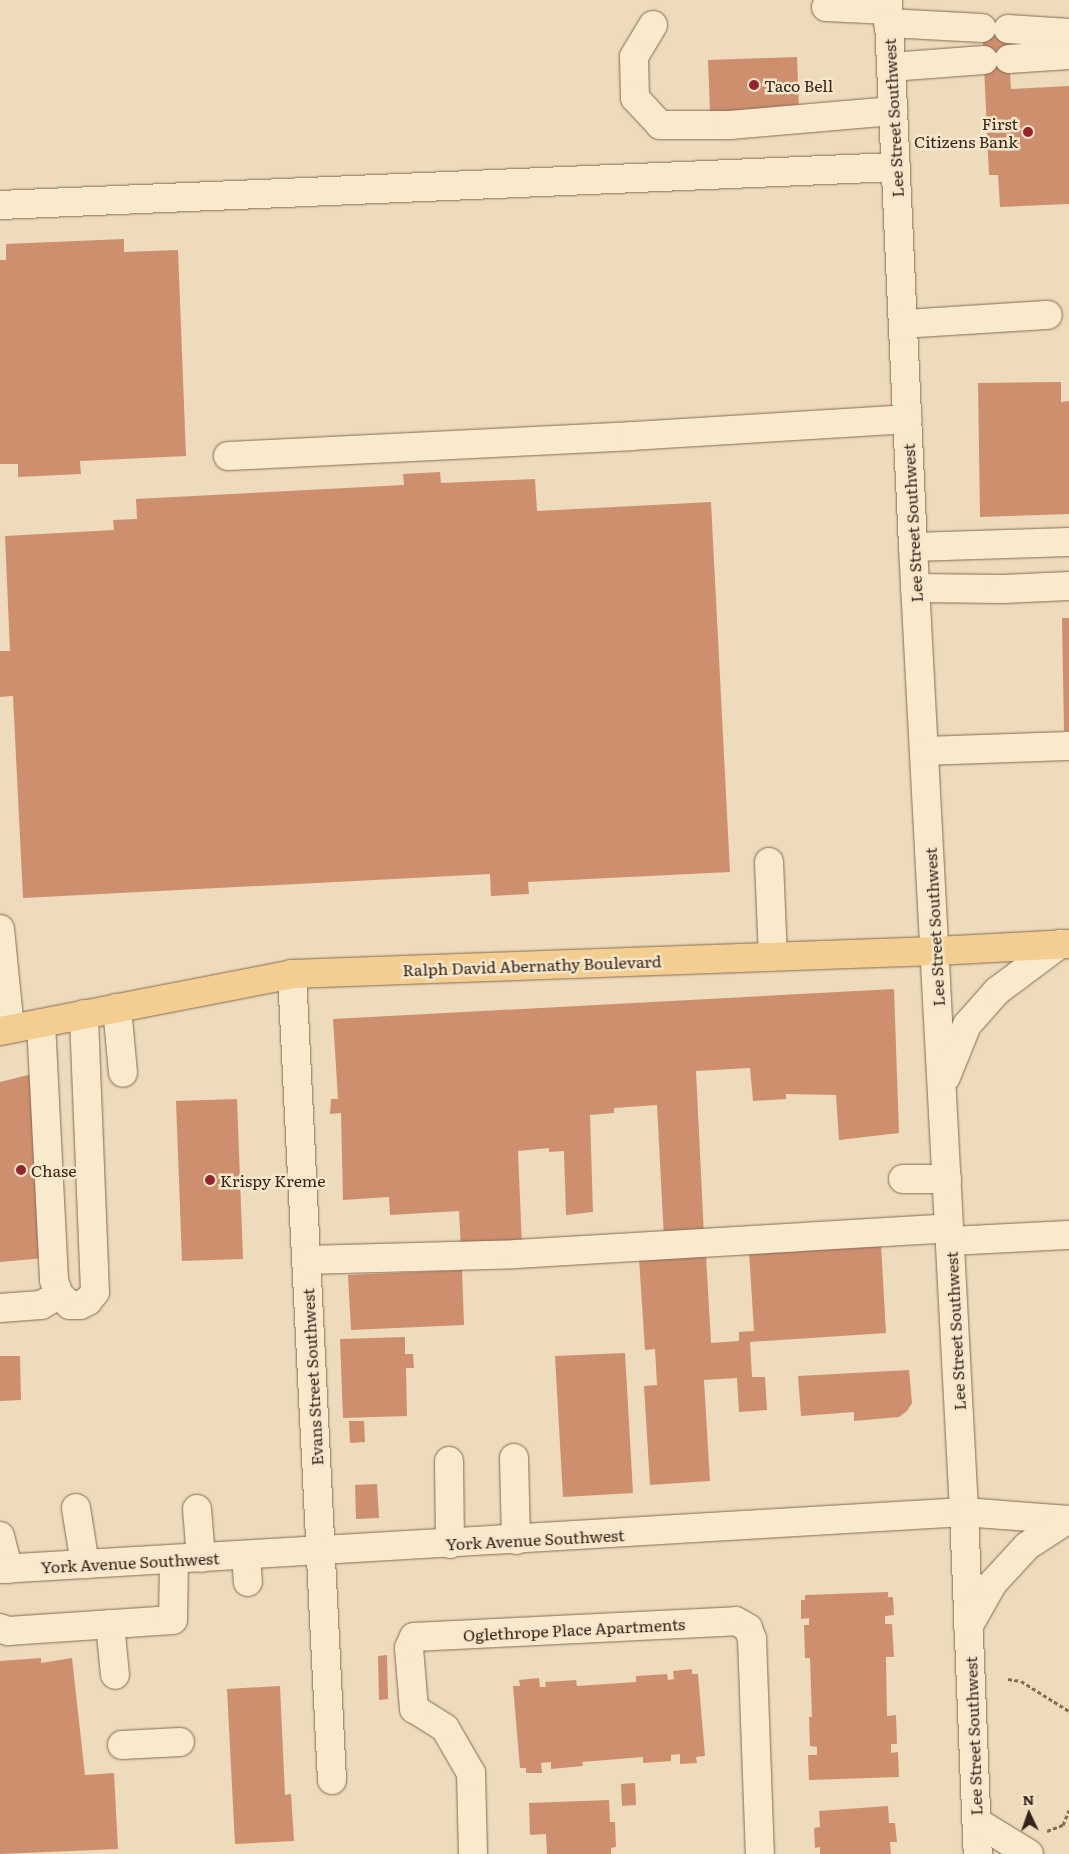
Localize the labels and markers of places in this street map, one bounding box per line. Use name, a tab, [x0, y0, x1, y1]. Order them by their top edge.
place label: Taco Bell	[764, 75, 833, 95]
marker: Taco Bell	[748, 79, 760, 91]
place label: First Citizens Bank	[914, 113, 1018, 151]
marker: First Citizens Bank	[1022, 126, 1034, 138]
place label: Chase	[31, 1160, 77, 1180]
marker: Chase	[15, 1164, 27, 1176]
place label: Krispy Kreme	[220, 1170, 326, 1190]
marker: Krispy Kreme	[204, 1174, 216, 1186]

